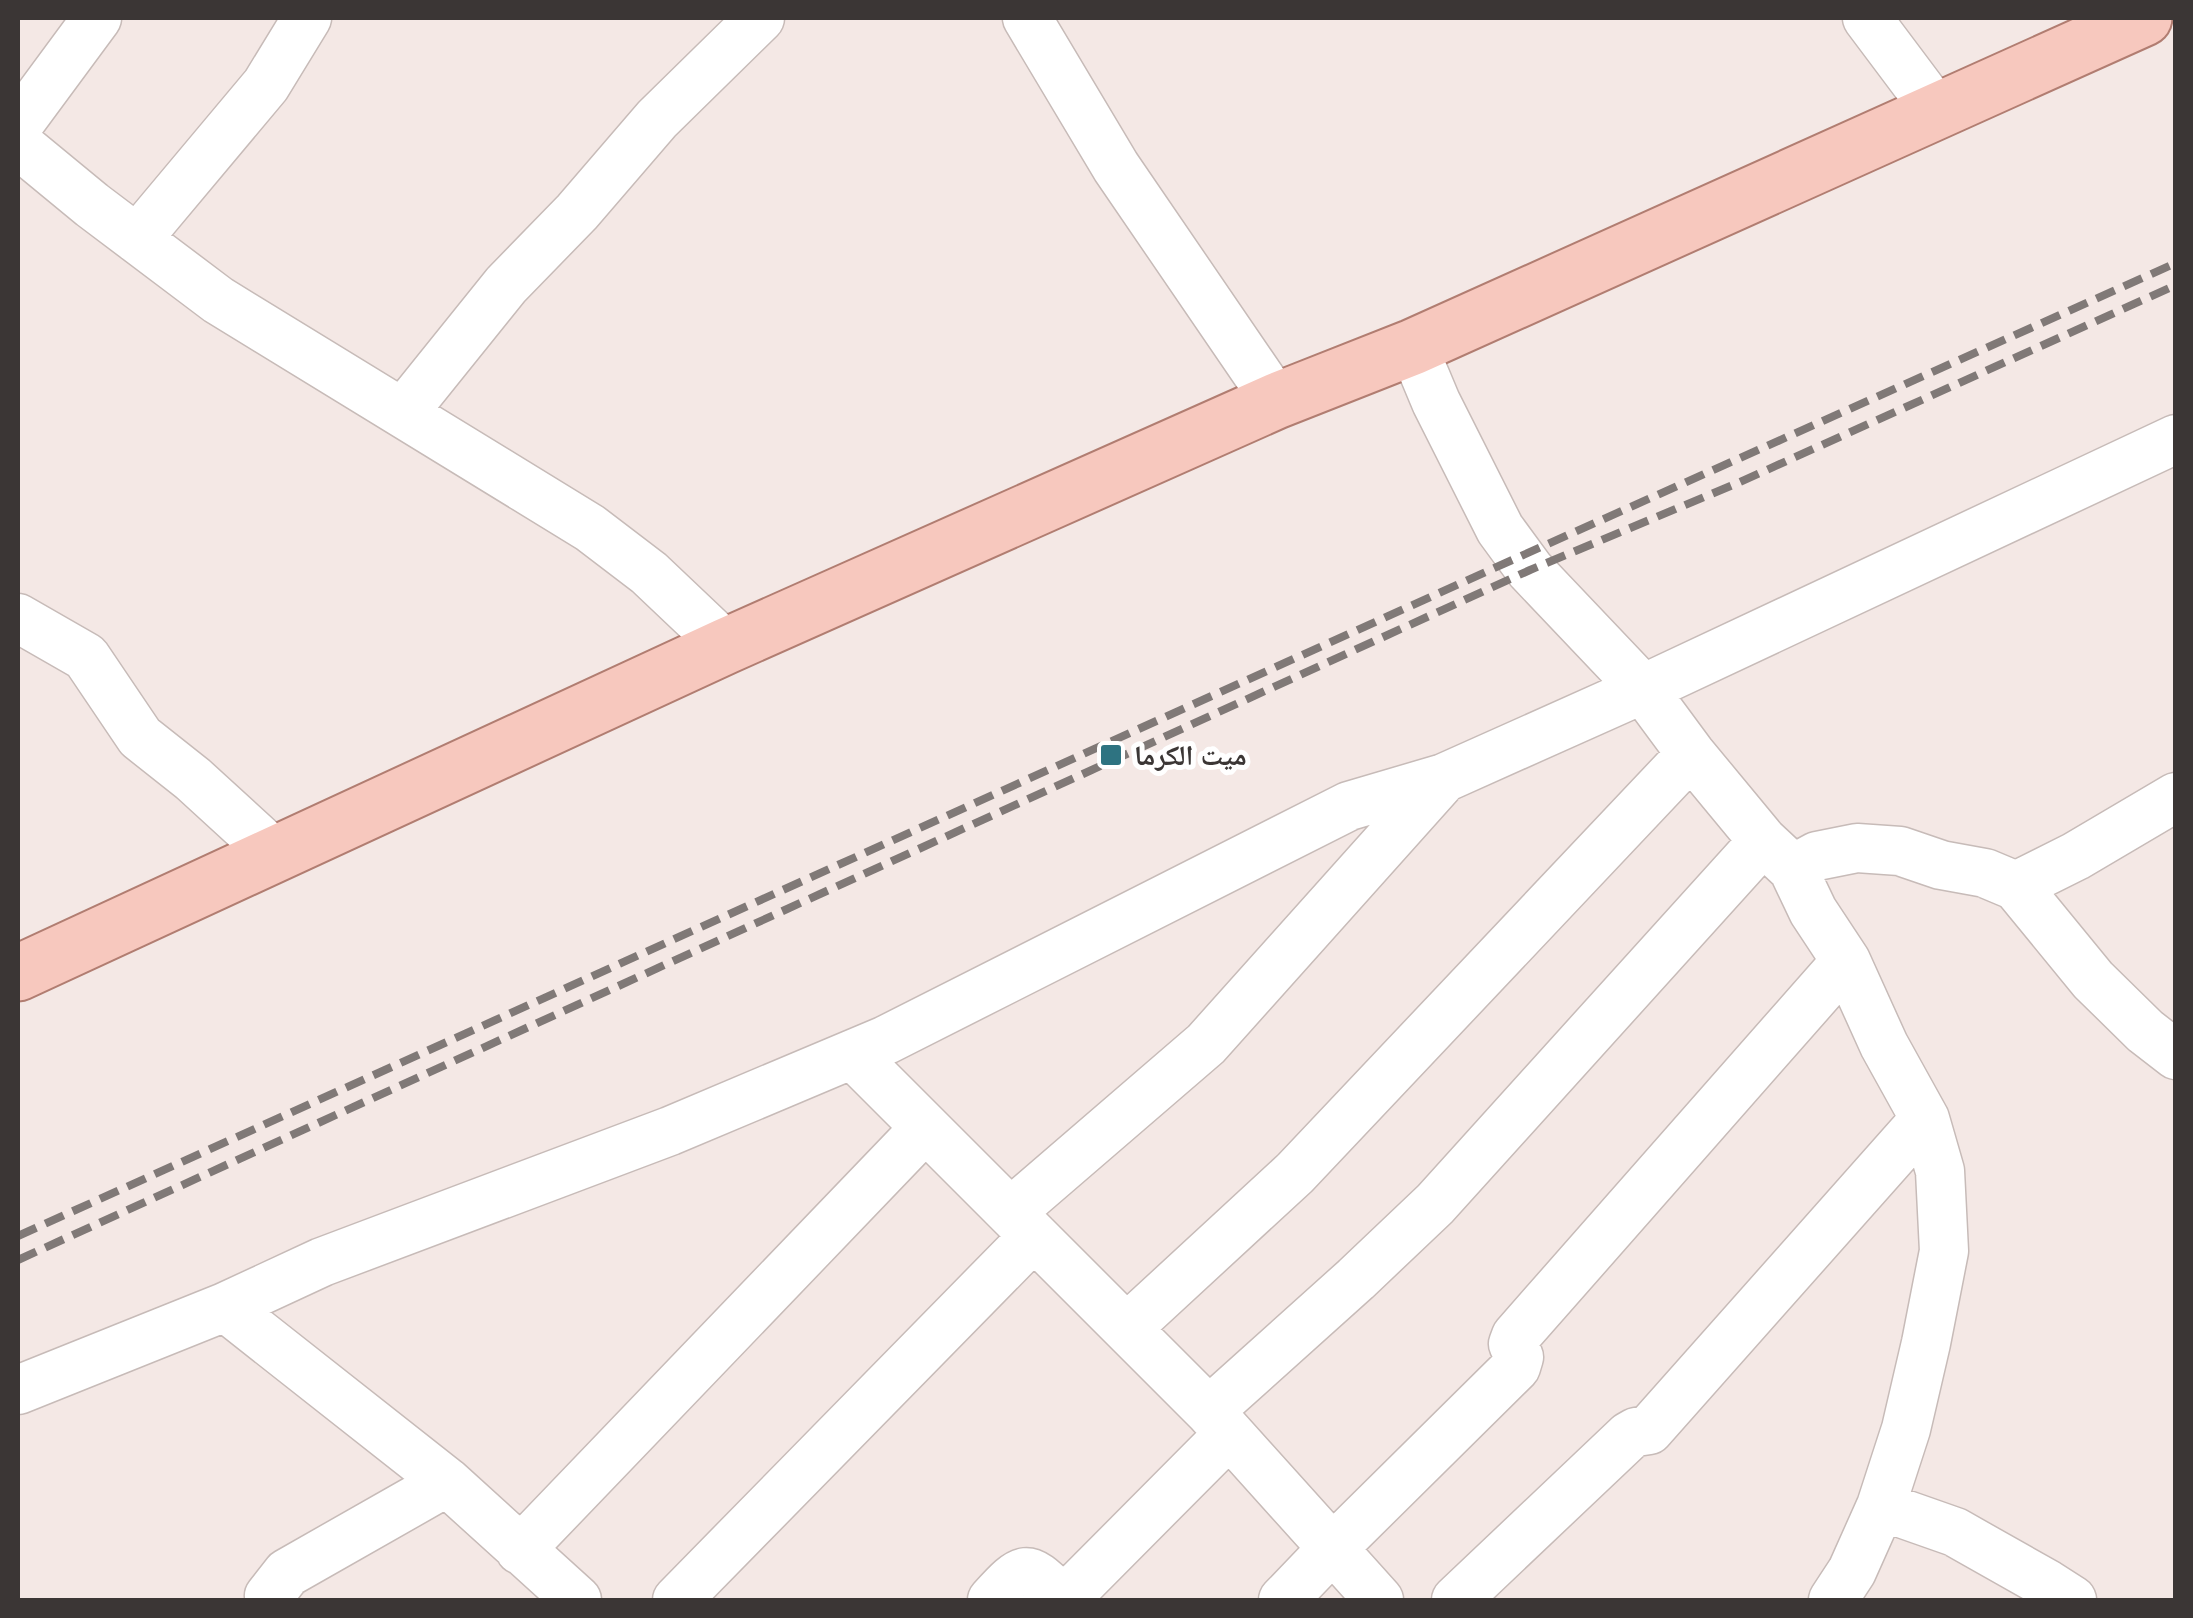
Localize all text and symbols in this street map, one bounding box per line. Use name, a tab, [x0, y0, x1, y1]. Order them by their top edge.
place label: ميت الكرما	[1134, 739, 1247, 772]
marker: ميت الكرما	[1098, 742, 1124, 768]

